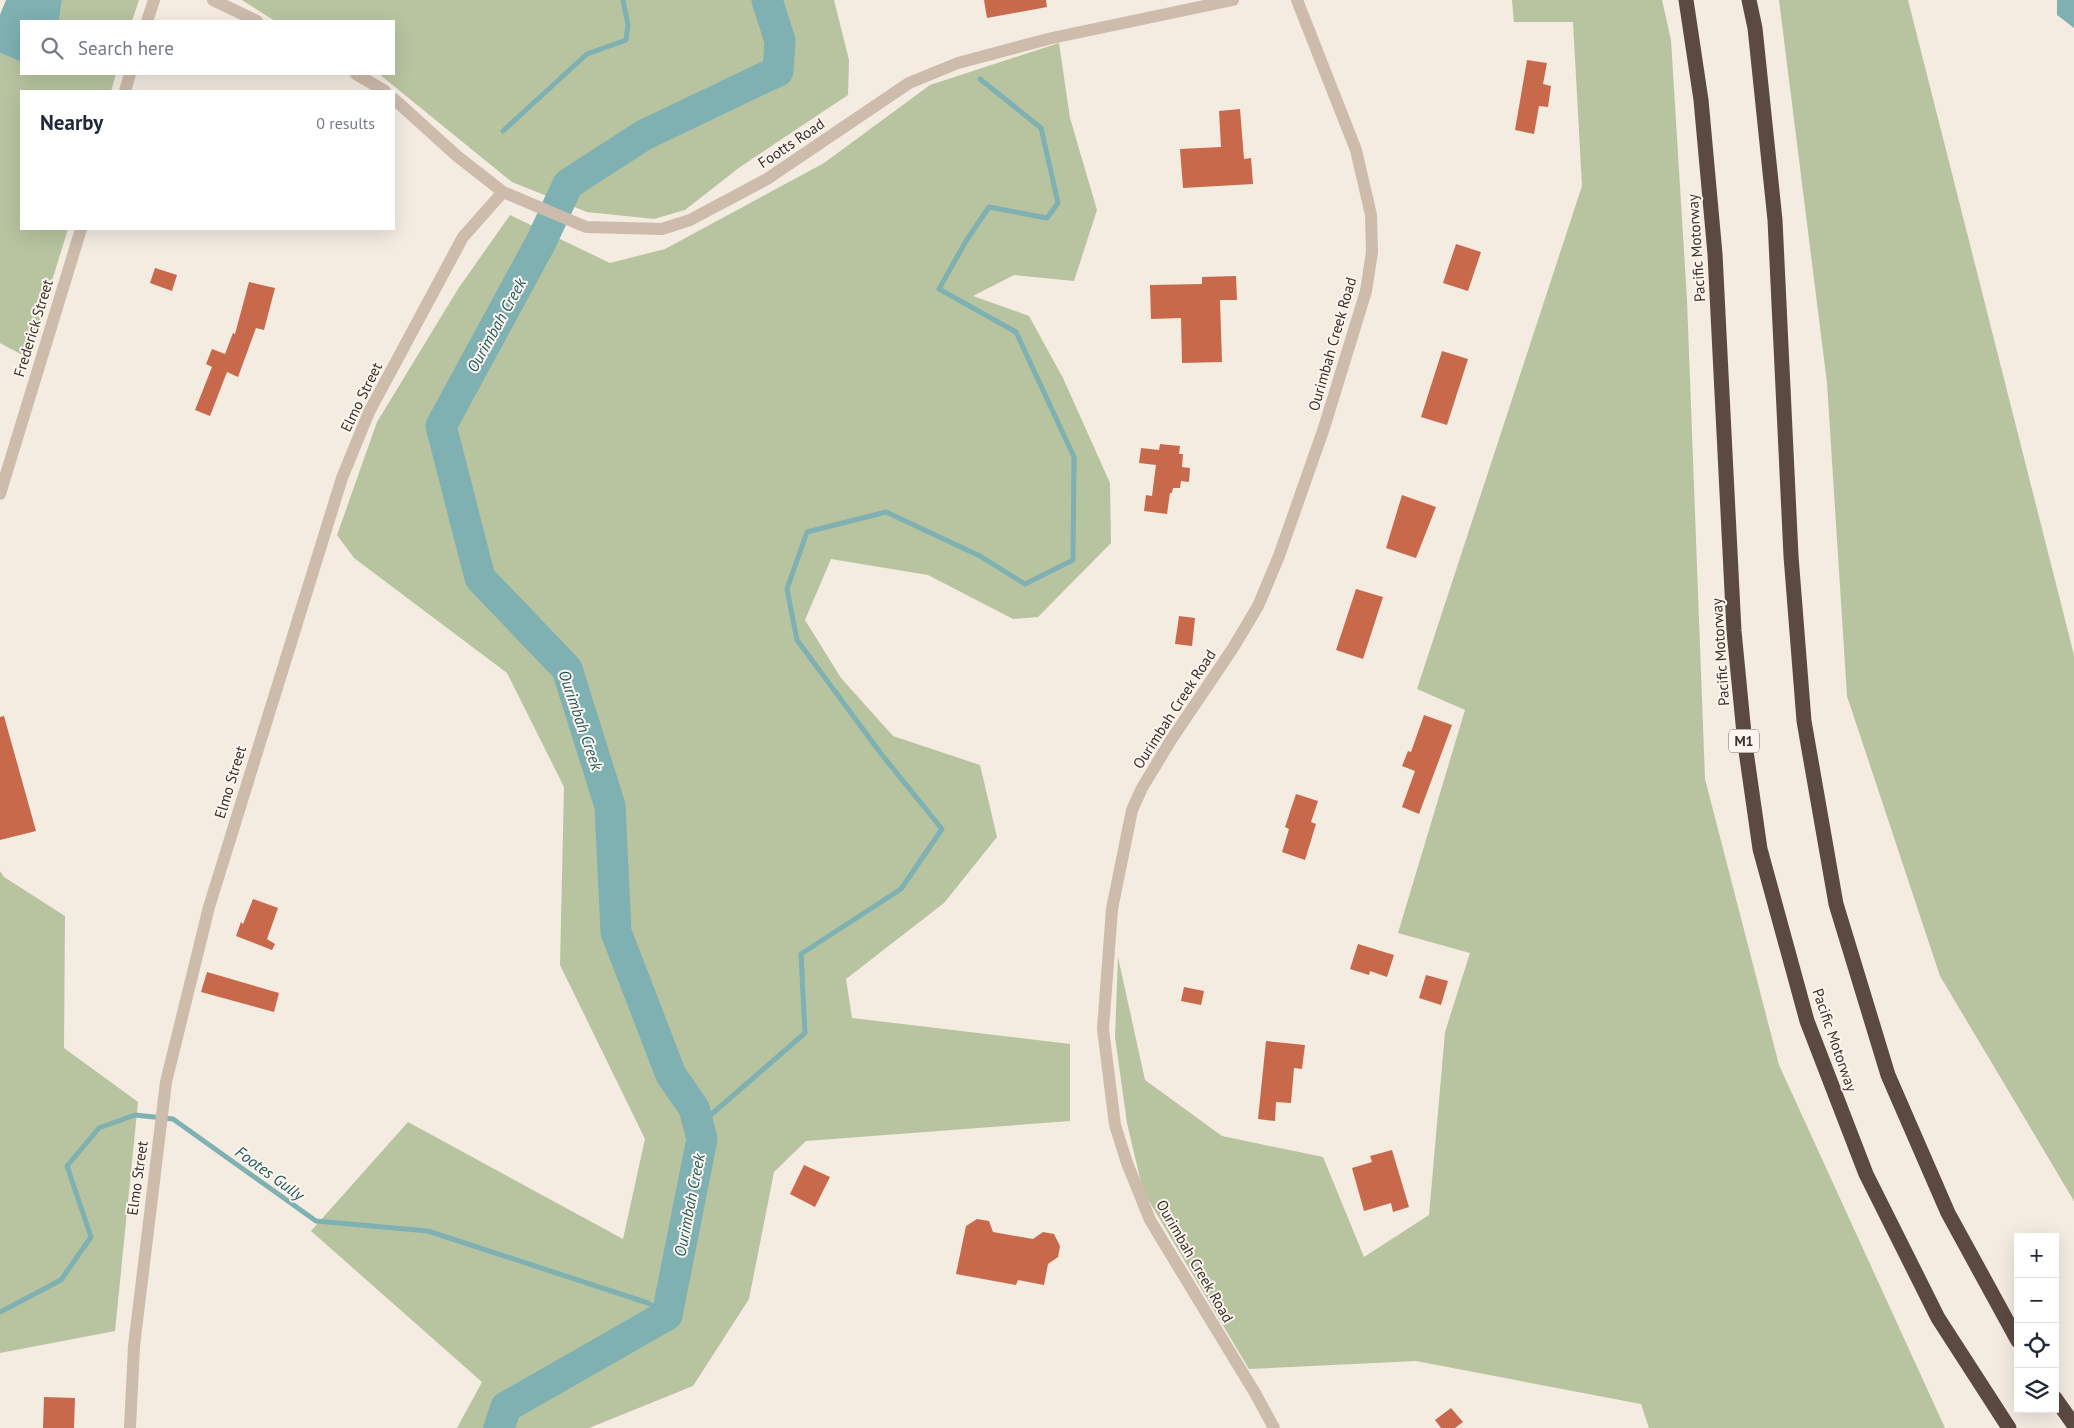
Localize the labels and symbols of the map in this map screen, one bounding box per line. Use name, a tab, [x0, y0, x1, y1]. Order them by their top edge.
street label: Footts Road	[754, 114, 828, 172]
street label: Pacific Motorway	[1683, 193, 1709, 303]
water label: Ourimbah Creek	[462, 274, 530, 376]
street label: Ourimbah Creek Road	[1304, 275, 1360, 413]
street label: Frederick Street	[9, 277, 57, 379]
street label: Elmo Street	[336, 359, 386, 435]
street label: Pacific Motorway	[1707, 597, 1733, 707]
street label: Ourimbah Creek Road	[1128, 646, 1220, 772]
water label: Ourimbah Creek	[555, 667, 608, 773]
road number: M1	[1729, 729, 1759, 752]
street label: Elmo Street	[210, 743, 250, 821]
street label: Pacific Motorway	[1808, 986, 1862, 1094]
street label: Elmo Street	[122, 1140, 152, 1216]
water label: Footes Gully	[232, 1141, 309, 1205]
water label: Ourimbah Creek	[669, 1151, 709, 1258]
street label: Ourimbah Creek Road	[1152, 1196, 1238, 1326]

